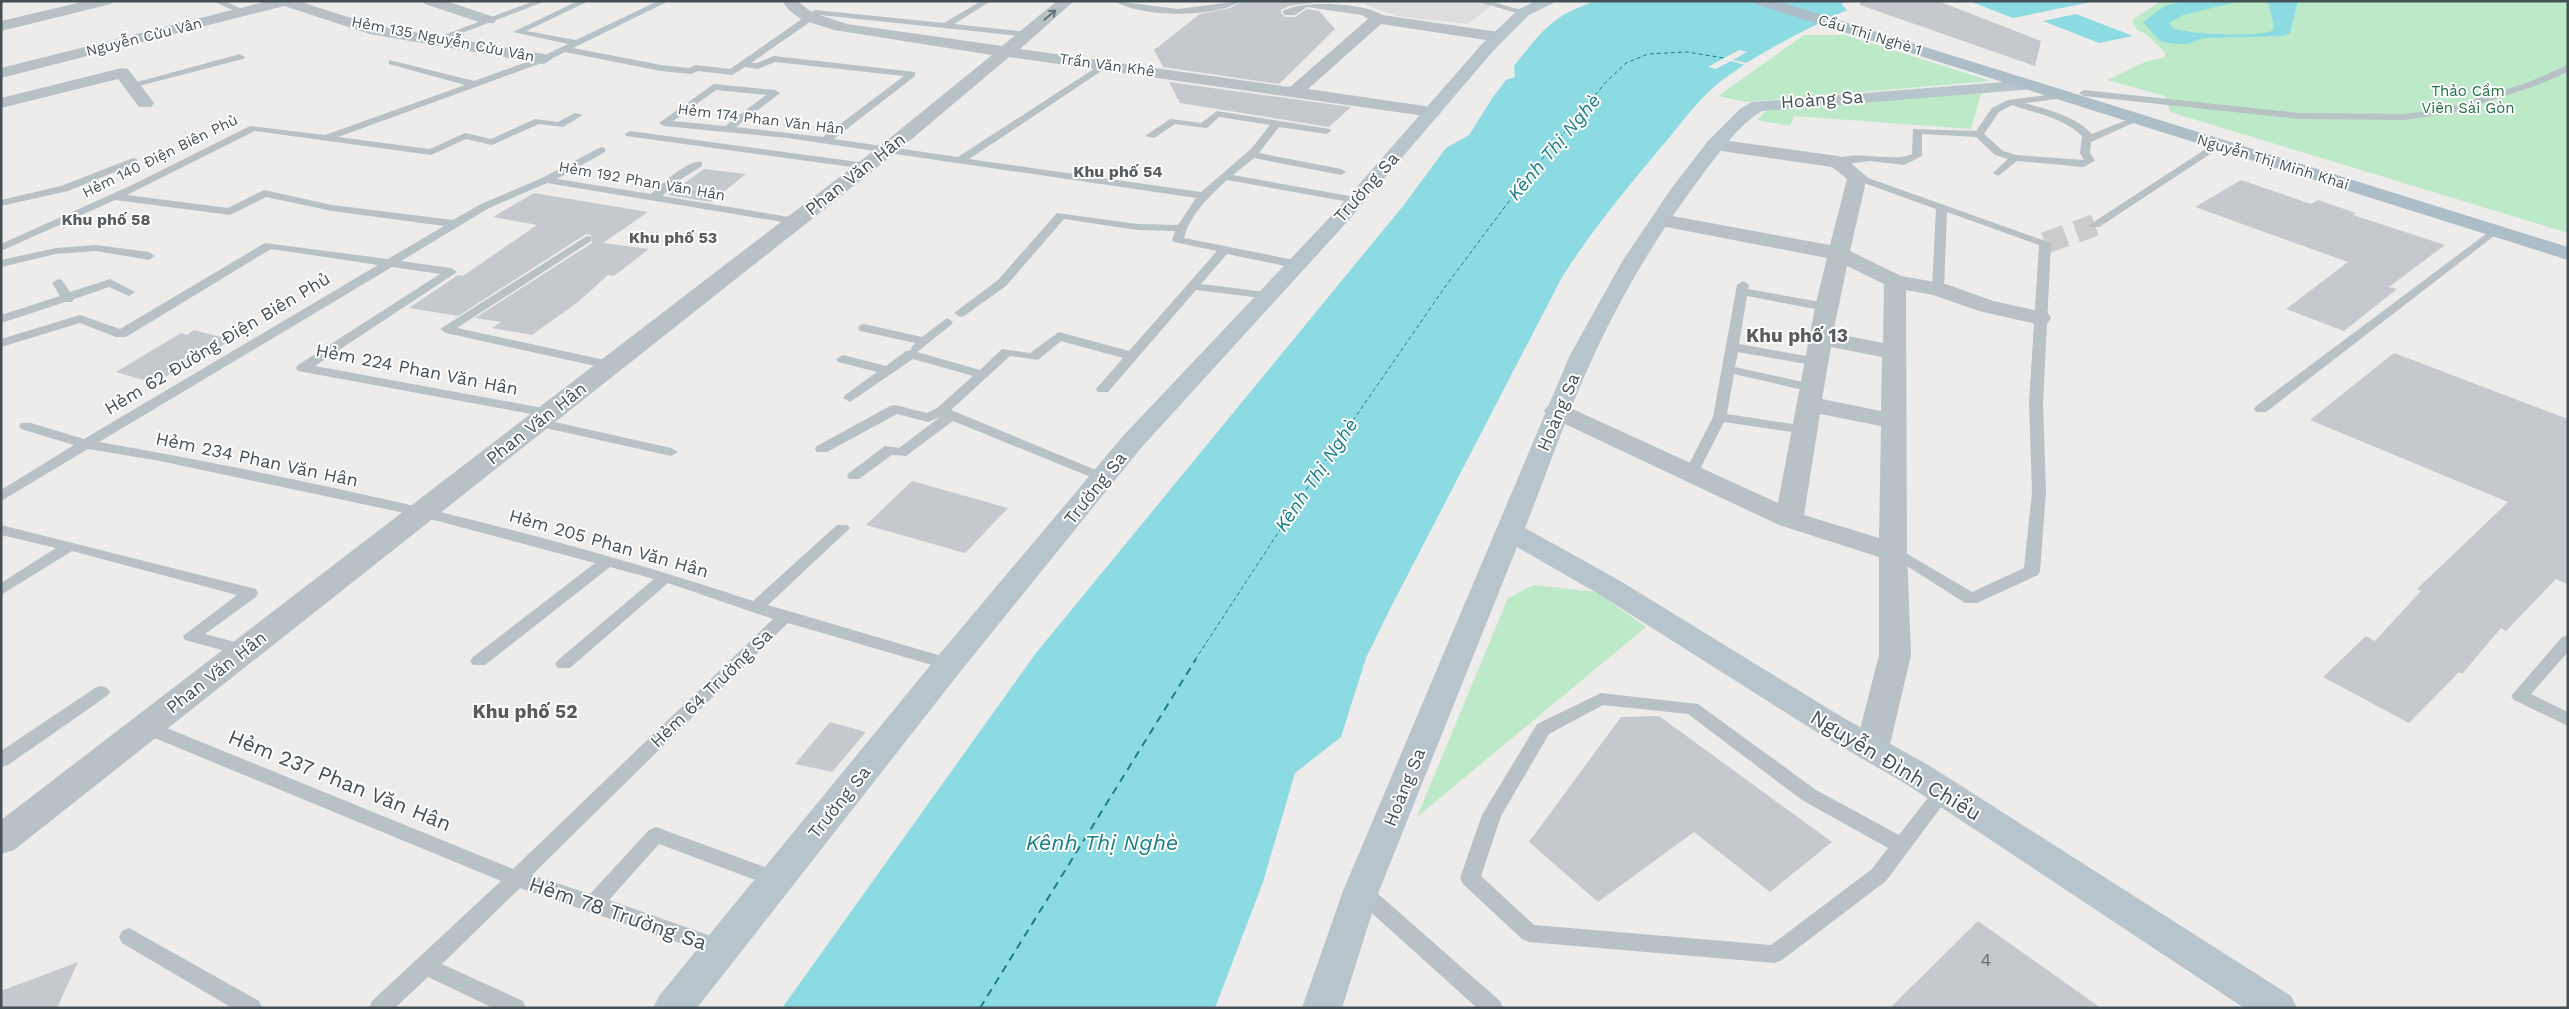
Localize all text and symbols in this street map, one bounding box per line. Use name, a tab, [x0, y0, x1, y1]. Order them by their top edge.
one-way arrow	[1043, 9, 1056, 20]
street label: Hẻm 135 Nguyễn Cửu Vân	[350, 11, 536, 66]
street label: Cầu Thị Nghè 1	[1816, 11, 1924, 59]
street label: Nguyễn Cửu Vân	[84, 13, 204, 60]
street label: Trần Văn Khê	[1058, 49, 1156, 81]
park label: Thảo Cầm Viên Sài Gòn	[2422, 82, 2514, 117]
street label: Hoàng Sa	[1780, 86, 1864, 112]
water label: Kênh Thị Nghè	[1503, 89, 1605, 205]
street label: Hẻm 174 Phan Văn Hân	[677, 100, 845, 138]
street label: Hẻm 140 Điện Biên Phủ	[79, 111, 241, 201]
street label: Phan Văn Hân	[801, 128, 909, 220]
street label: Nguyễn Thị Minh Khai	[2195, 129, 2351, 194]
street label: Trường Sa	[1329, 148, 1403, 226]
street label: Hẻm 192 Phan Văn Hân	[557, 157, 727, 205]
district label: Khu phố 54	[1073, 162, 1163, 181]
district label: Khu phố 58	[62, 210, 150, 229]
district label: Khu phố 53	[629, 228, 717, 247]
street label: Hẻm 62 Đường Điện Biên Phủ	[100, 267, 334, 419]
district label: Khu phố 13	[1746, 324, 1848, 347]
street label: Hẻm 224 Phan Văn Hân	[314, 339, 520, 399]
street label: Hoàng Sa	[1532, 370, 1584, 454]
street label: Phan Văn Hân	[482, 377, 590, 469]
water label: Kênh Thị Nghè	[1270, 414, 1362, 536]
street label: Hẻm 234 Phan Văn Hân	[154, 427, 360, 491]
street label: Trường Sa	[1059, 447, 1131, 529]
street label: Hẻm 205 Phan Văn Hân	[507, 504, 711, 582]
street label: Hẻm 64 Trường Sa	[646, 624, 776, 752]
street label: Phan Văn Hân	[162, 626, 270, 718]
district label: Khu phố 52	[472, 700, 578, 723]
street label: Nguyễn Đình Chiểu	[1806, 704, 1986, 826]
street label: Hẻm 237 Phan Văn Hân	[225, 724, 455, 836]
street label: Hoàng Sa	[1379, 745, 1429, 829]
street label: Trường Sa	[803, 761, 875, 843]
water label: Kênh Thị Nghè	[1026, 830, 1178, 855]
street label: Hẻm 78 Trường Sa	[526, 871, 710, 955]
house number: 4	[1981, 949, 1992, 970]

